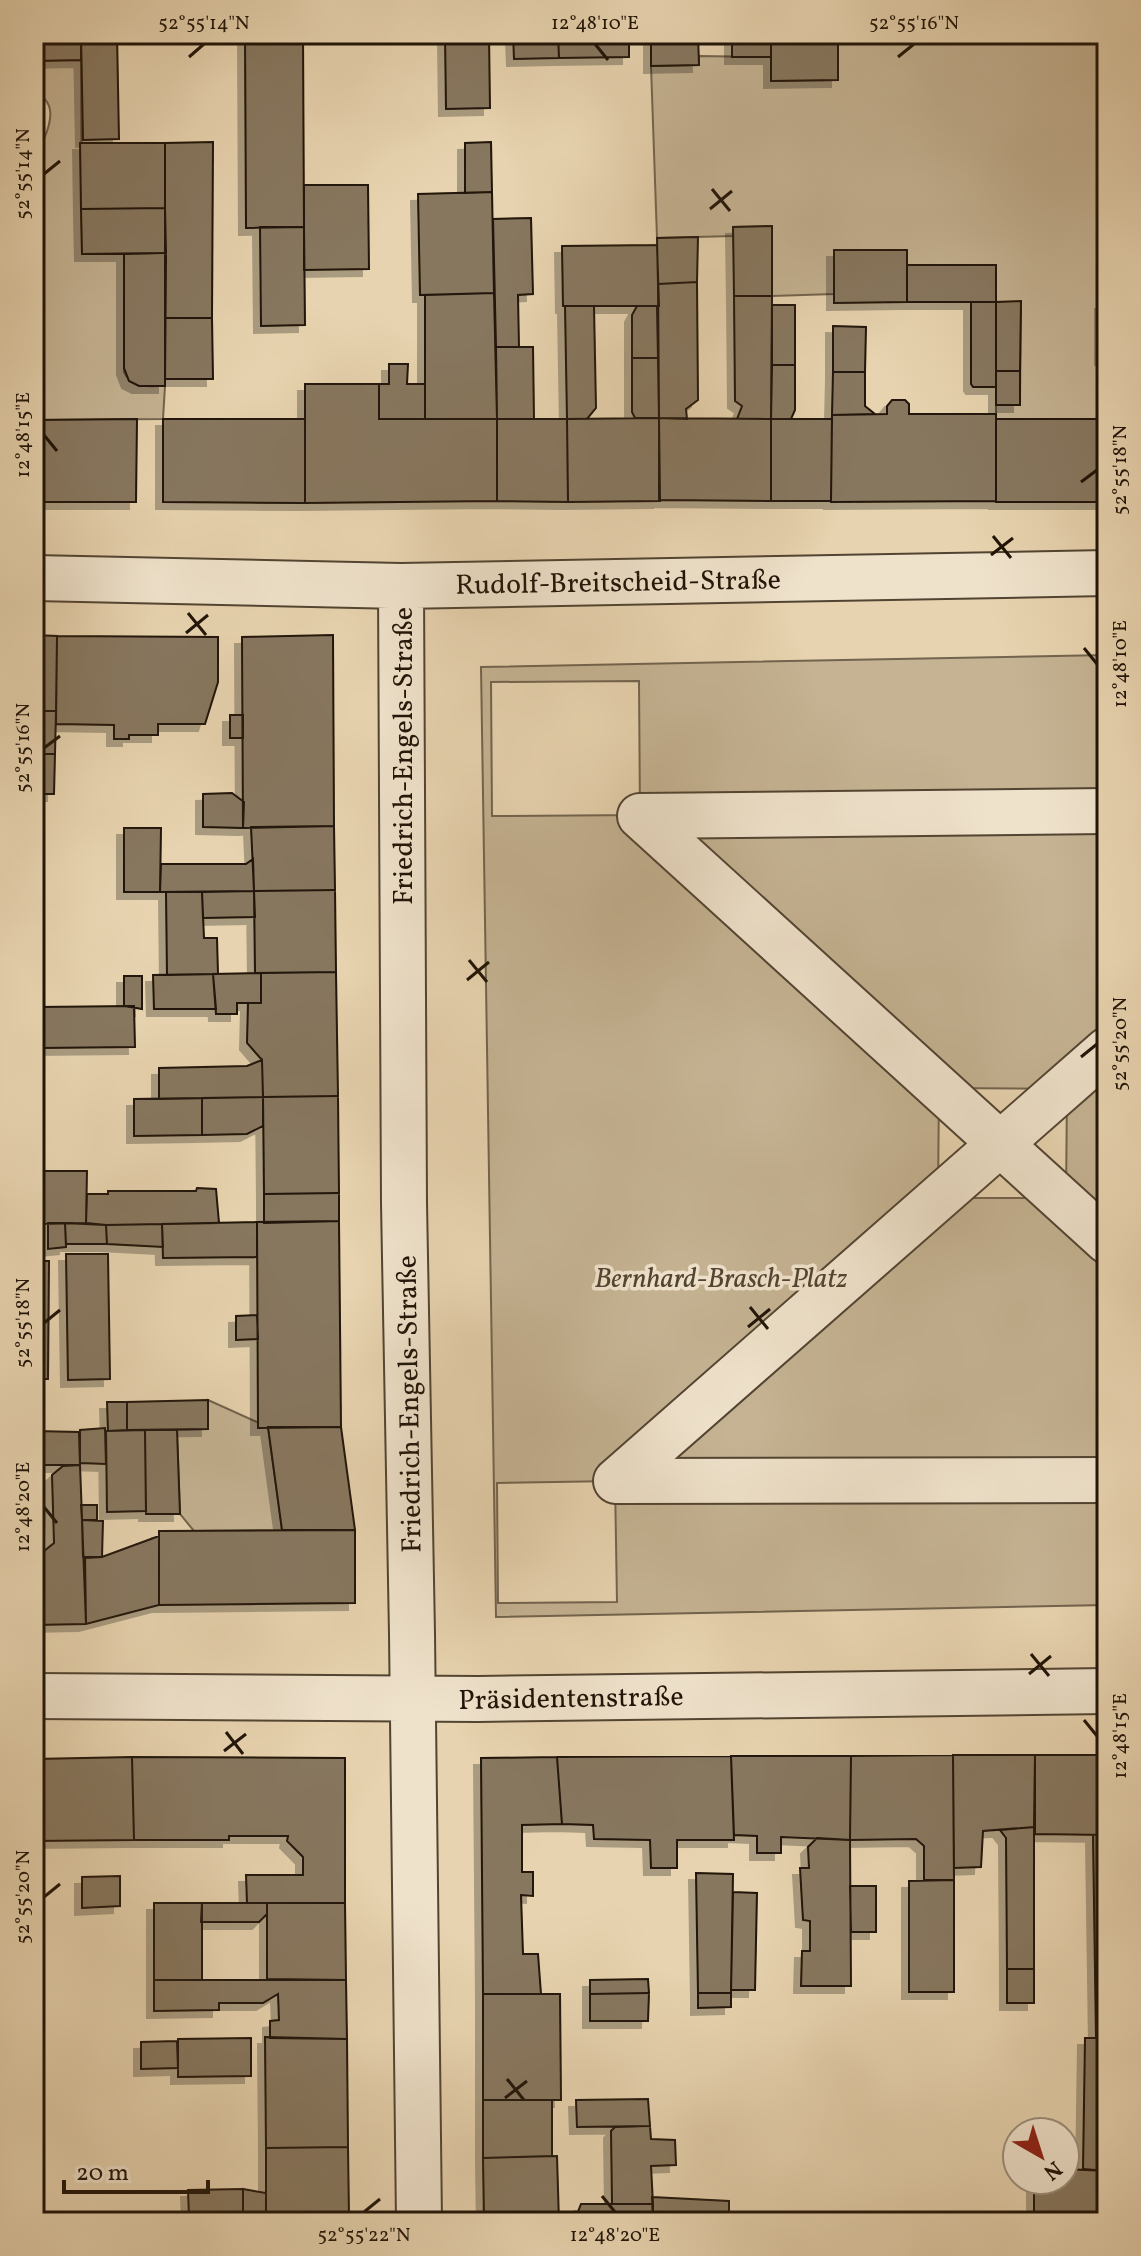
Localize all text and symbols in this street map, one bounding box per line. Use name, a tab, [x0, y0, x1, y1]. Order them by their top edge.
text: 52°55'14"N	[158, 10, 250, 38]
text: 12°48'10"E	[551, 10, 639, 38]
text: 52°55'16"N	[869, 10, 959, 38]
text: 52°55'14"N	[10, 128, 38, 220]
text: 12°48'15"E	[10, 392, 38, 478]
text: 52°55'18"N	[1107, 425, 1135, 515]
street label: Rudolf-Breitscheid-Straße	[455, 561, 781, 606]
street label: Friedrich-Engels-Straße	[385, 607, 424, 905]
text: 12°48'10"E	[1107, 620, 1135, 708]
text: 52°55'16"N	[10, 703, 38, 793]
text: 52°55'20"N	[1107, 997, 1135, 1091]
street label: Friedrich-Engels-Straße	[388, 1255, 433, 1553]
park label: Bernhard-Brasch-Platz	[594, 1260, 848, 1299]
text: 52°55'18"N	[10, 1278, 38, 1368]
text: 12°48'20"E	[10, 1462, 38, 1552]
street label: Präsidentenstraße	[458, 1678, 684, 1721]
text: 12°48'15"E	[1107, 1693, 1135, 1779]
text: 52°55'20"N	[10, 1850, 38, 1944]
north arrow	[1001, 2116, 1081, 2196]
scale bar	[64, 2144, 208, 2194]
text: N	[1036, 2153, 1068, 2187]
text: 20 m	[76, 2157, 129, 2191]
text: 52°55'22"N	[317, 2222, 411, 2250]
text: 12°48'20"E	[570, 2222, 660, 2250]

